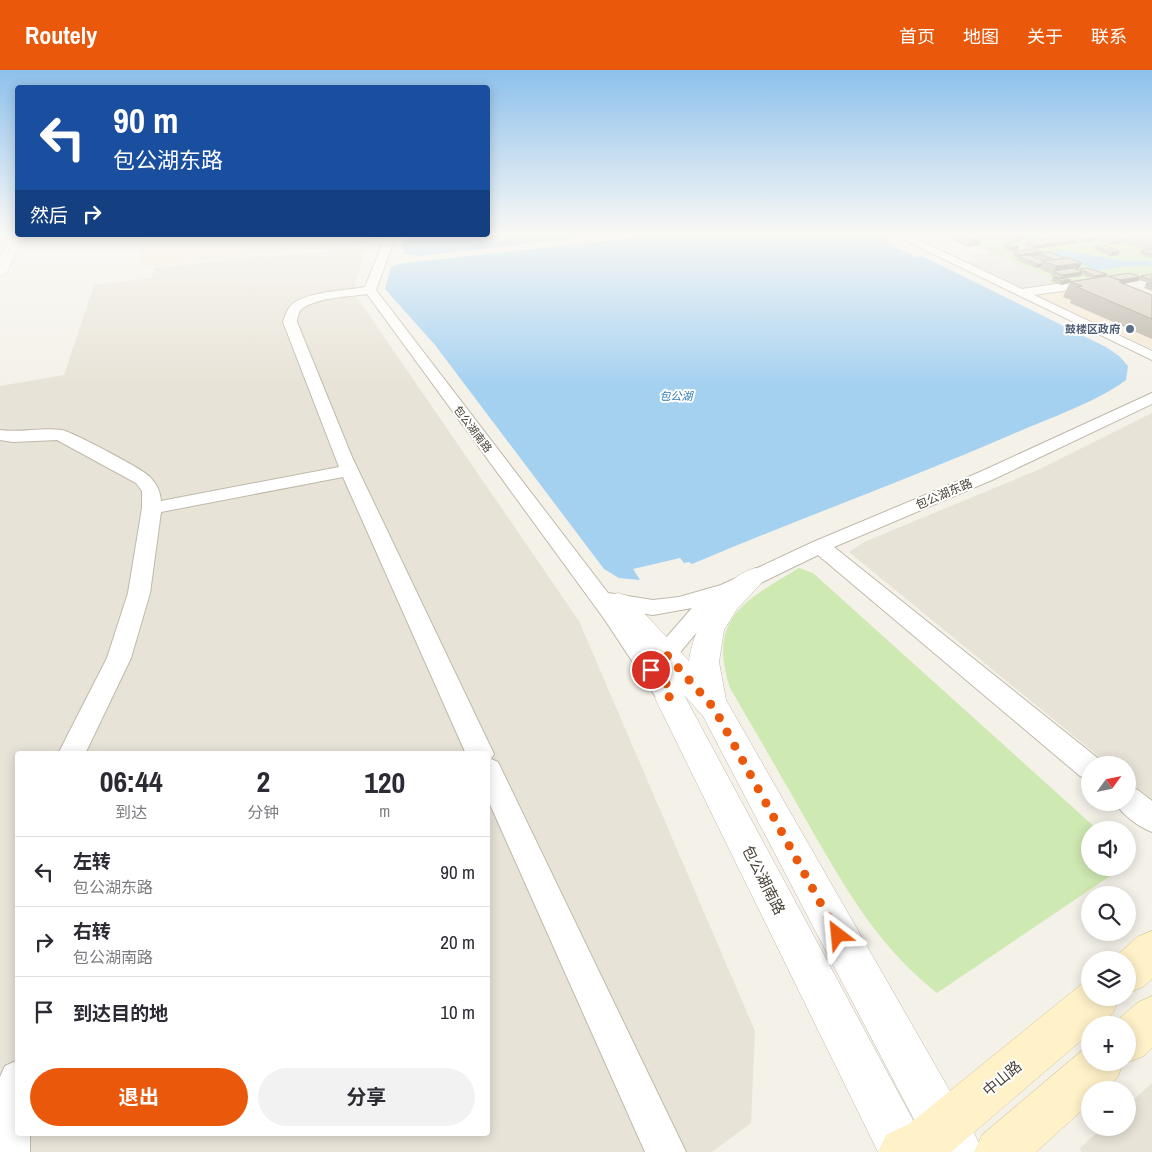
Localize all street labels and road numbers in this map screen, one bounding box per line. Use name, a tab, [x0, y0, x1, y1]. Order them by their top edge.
street label: 包公湖南路	[451, 403, 495, 455]
street label: 包公湖东路	[913, 475, 975, 513]
street label: 包公湖南路	[738, 842, 790, 918]
street label: 中山路	[978, 1055, 1026, 1101]

